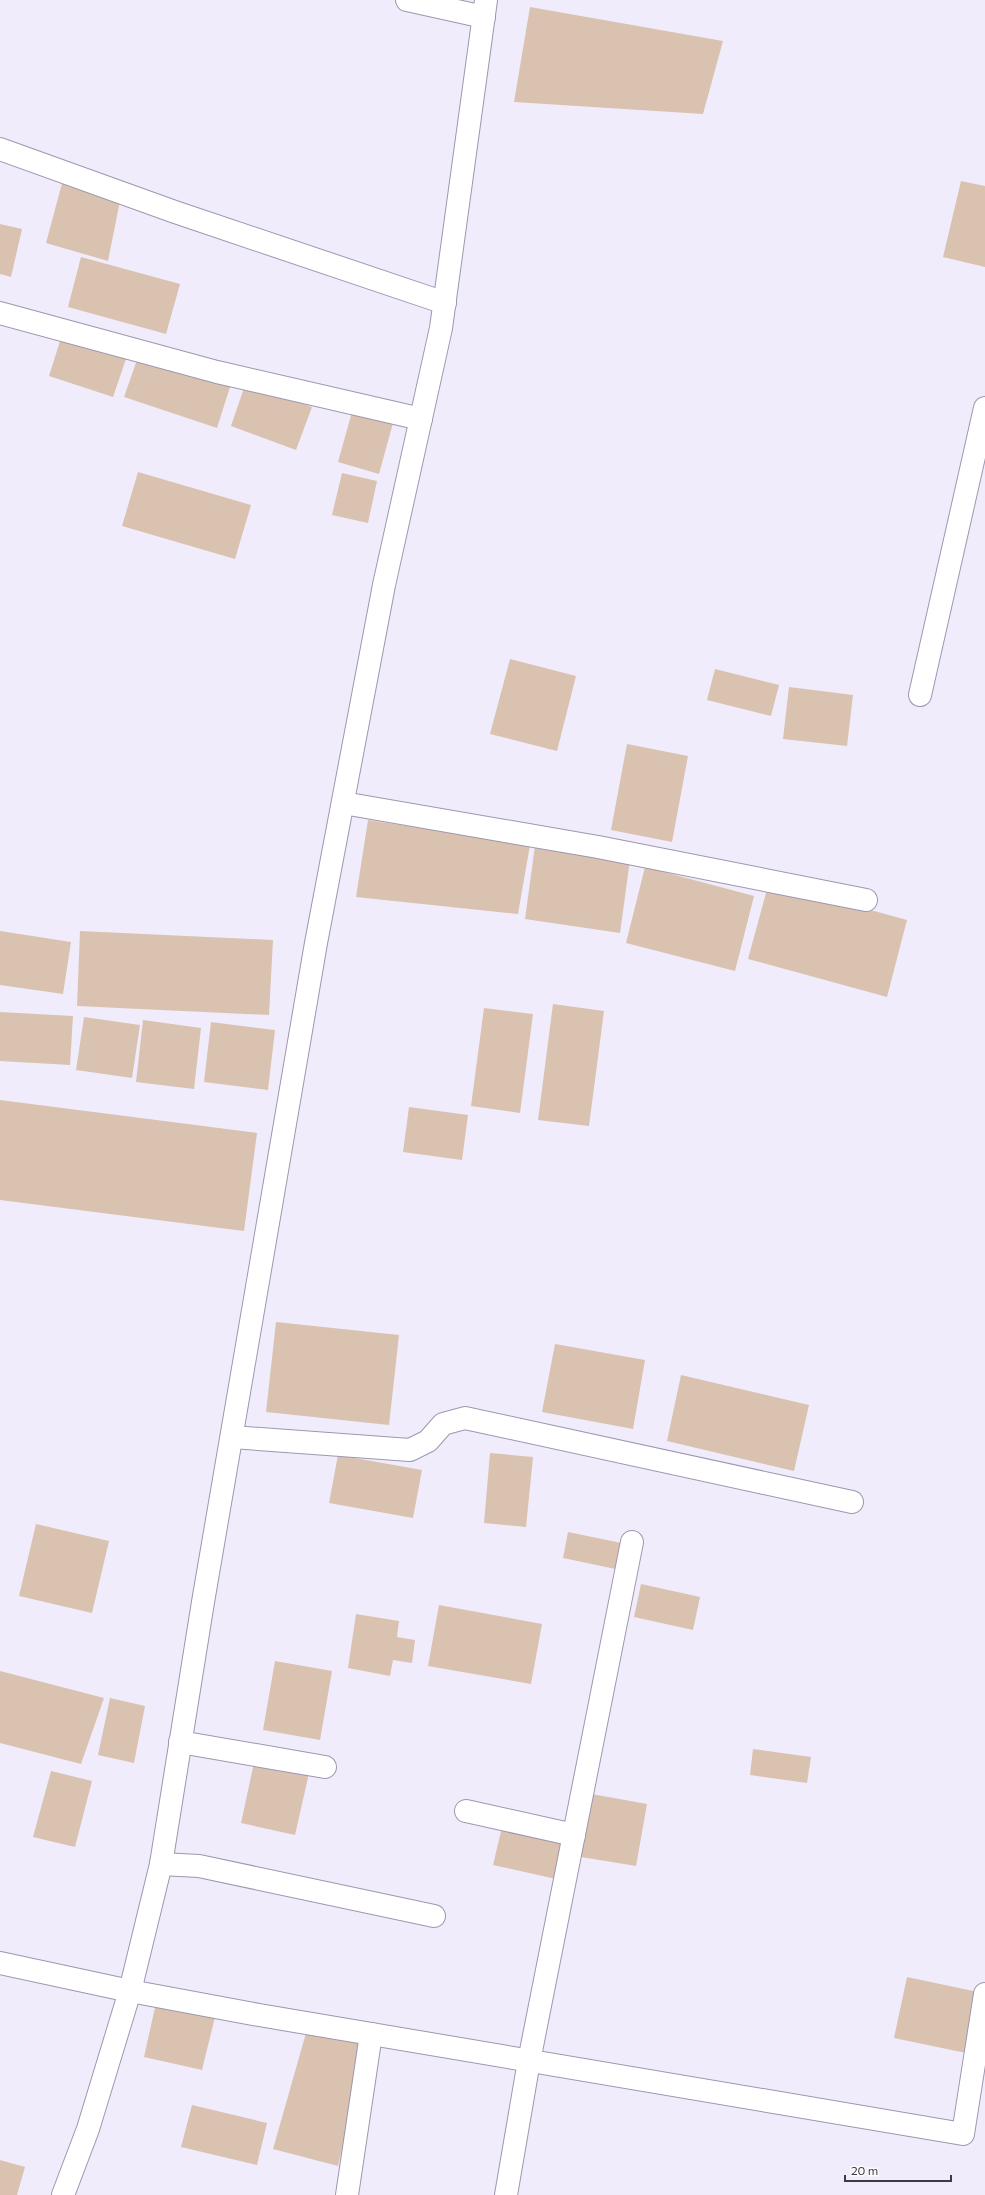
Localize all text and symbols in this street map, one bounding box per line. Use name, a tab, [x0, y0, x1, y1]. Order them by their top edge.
scale bar	[845, 2157, 951, 2183]
text: 20 m	[851, 2163, 878, 2177]

